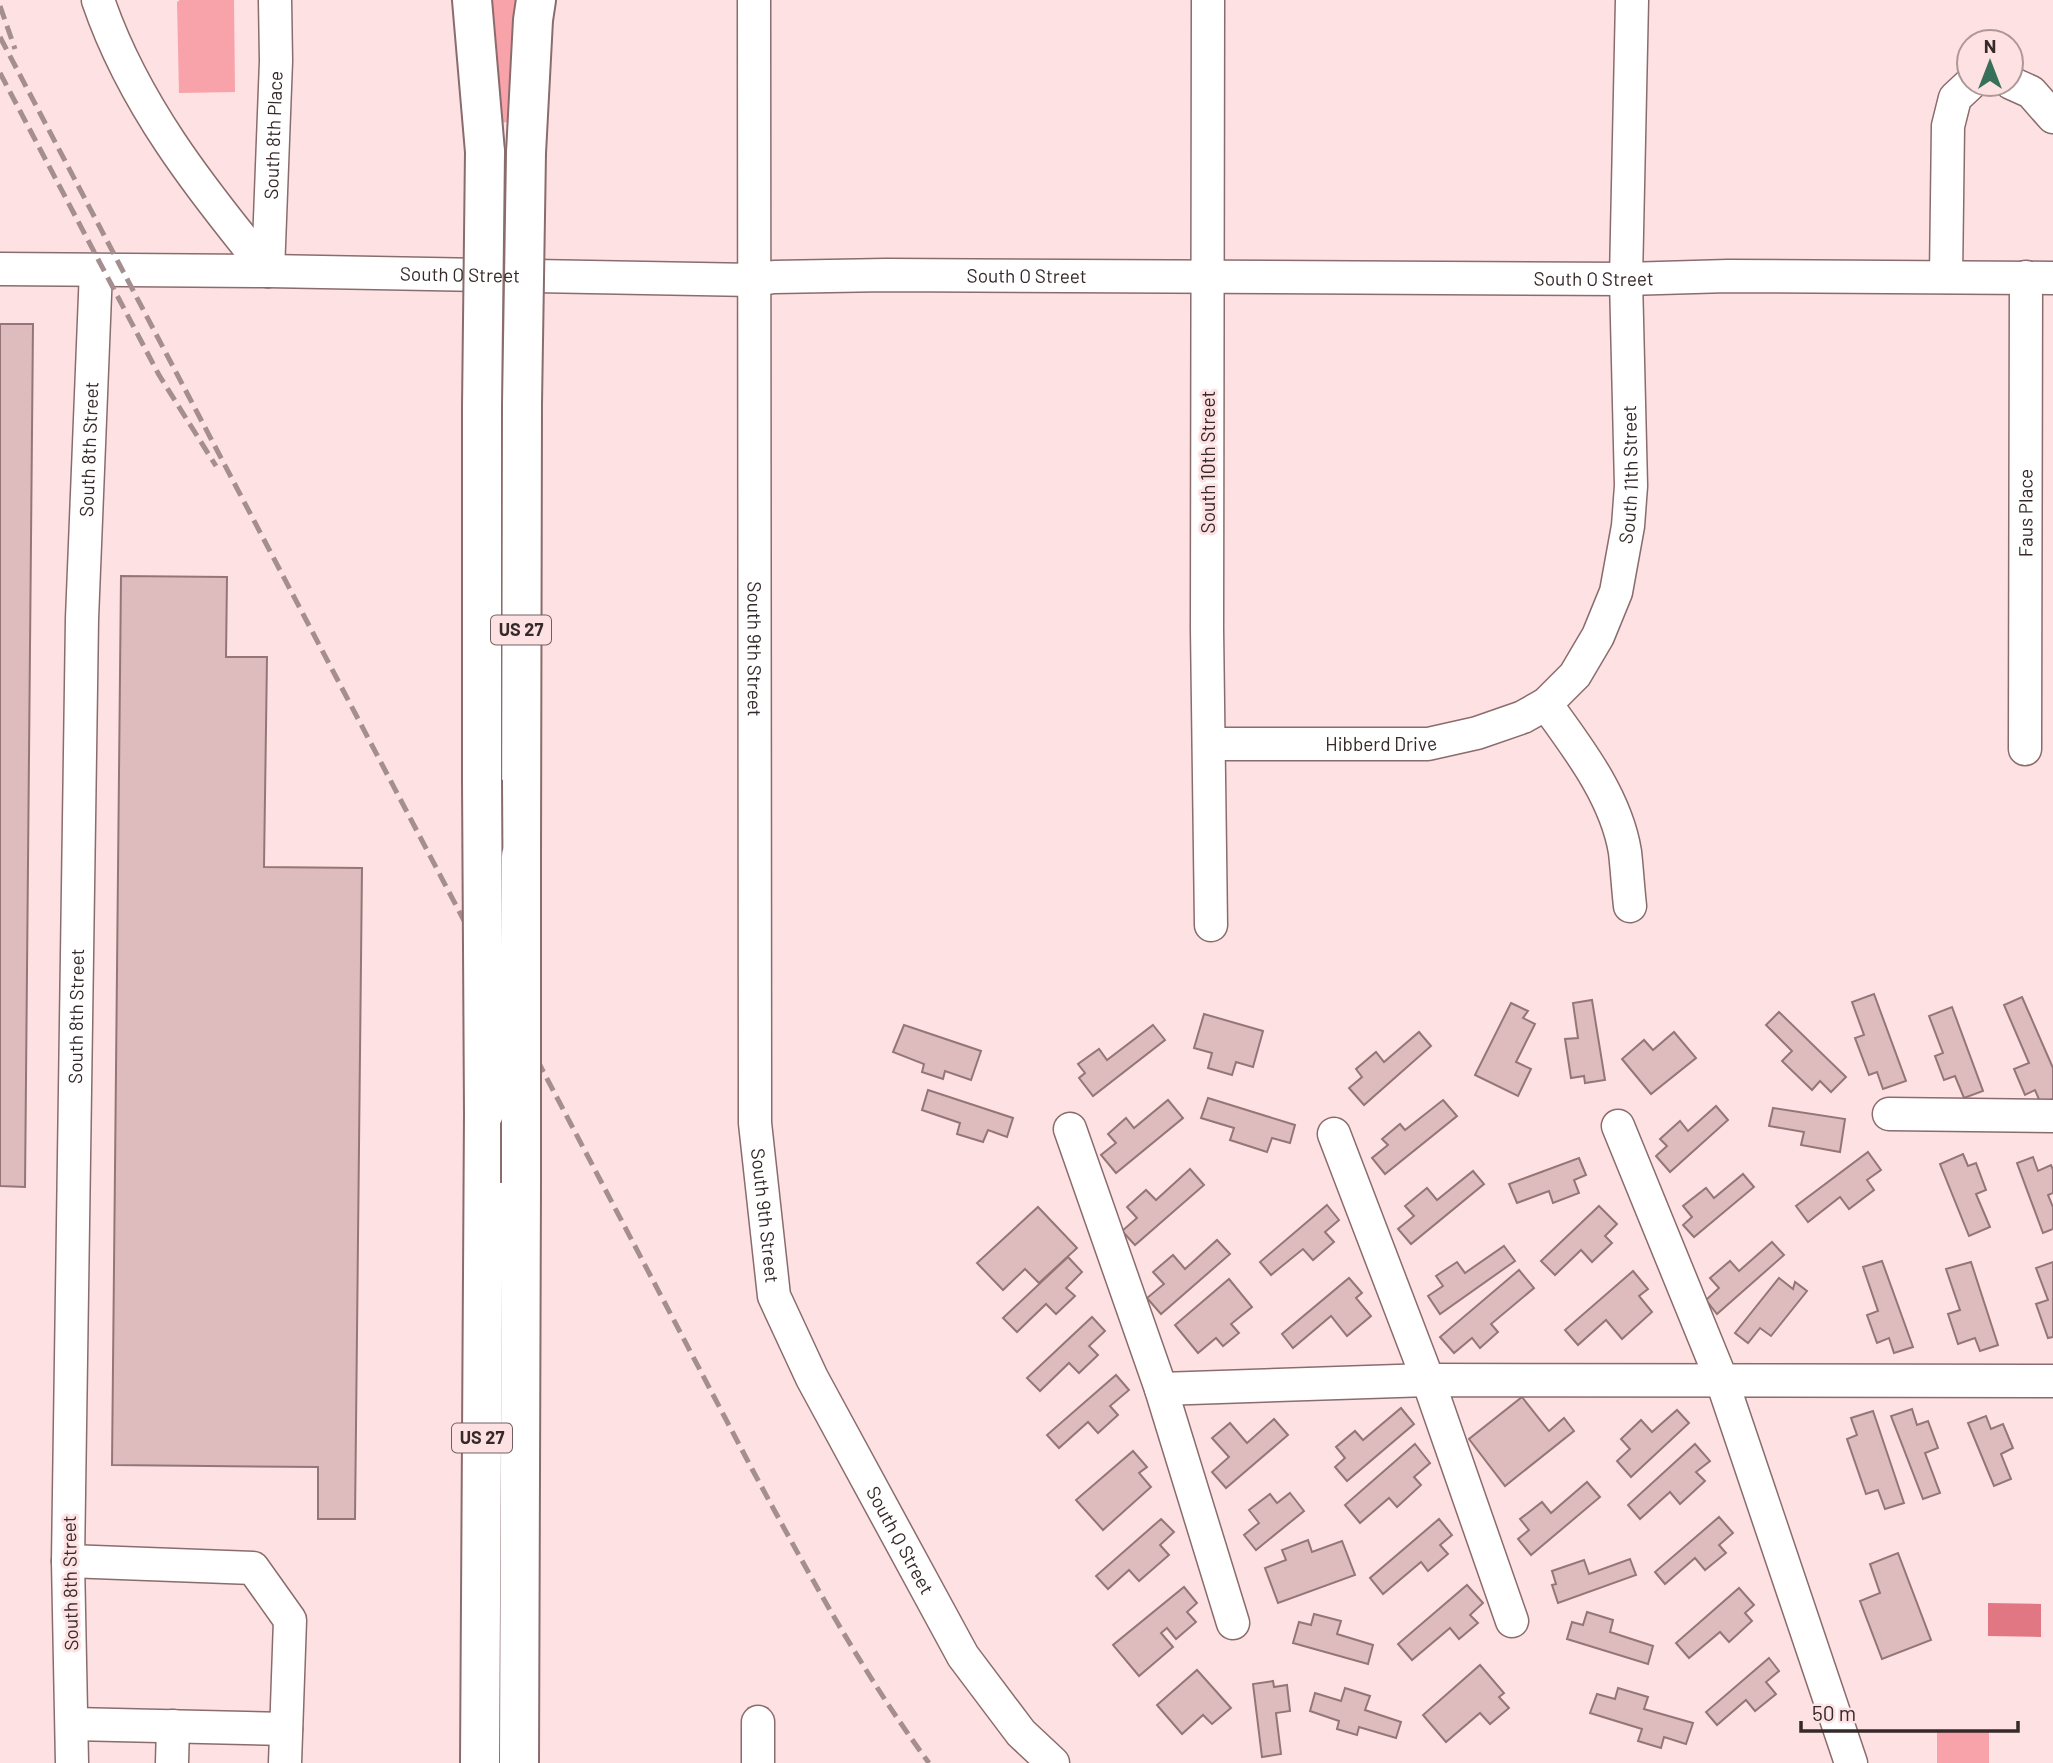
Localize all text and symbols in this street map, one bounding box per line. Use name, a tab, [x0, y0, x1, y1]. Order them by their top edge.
north arrow	[1955, 28, 2025, 98]
text: N	[1984, 34, 1996, 57]
street label: South 8th Place	[259, 70, 287, 200]
street label: South O Street	[400, 261, 520, 287]
street label: South O Street	[967, 263, 1087, 287]
street label: South O Street	[1534, 266, 1654, 290]
street label: South 8th Street	[74, 381, 103, 517]
street label: South 10th Street	[1196, 391, 1219, 533]
street label: South 11th Street	[1613, 405, 1642, 545]
street label: Faus Place	[2013, 469, 2037, 557]
street label: South 9th Street	[744, 581, 767, 717]
road number: US 27	[491, 616, 551, 644]
street label: Hibberd Drive	[1325, 730, 1439, 755]
street label: South 8th Street	[63, 948, 88, 1084]
street label: South 9th Street	[747, 1147, 784, 1284]
road number: US 27	[452, 1423, 512, 1452]
street label: South Q Street	[862, 1482, 939, 1598]
street label: South 8th Street	[57, 1515, 82, 1651]
scale bar	[1801, 1690, 2018, 1734]
text: 50 m	[1812, 1700, 1856, 1725]

